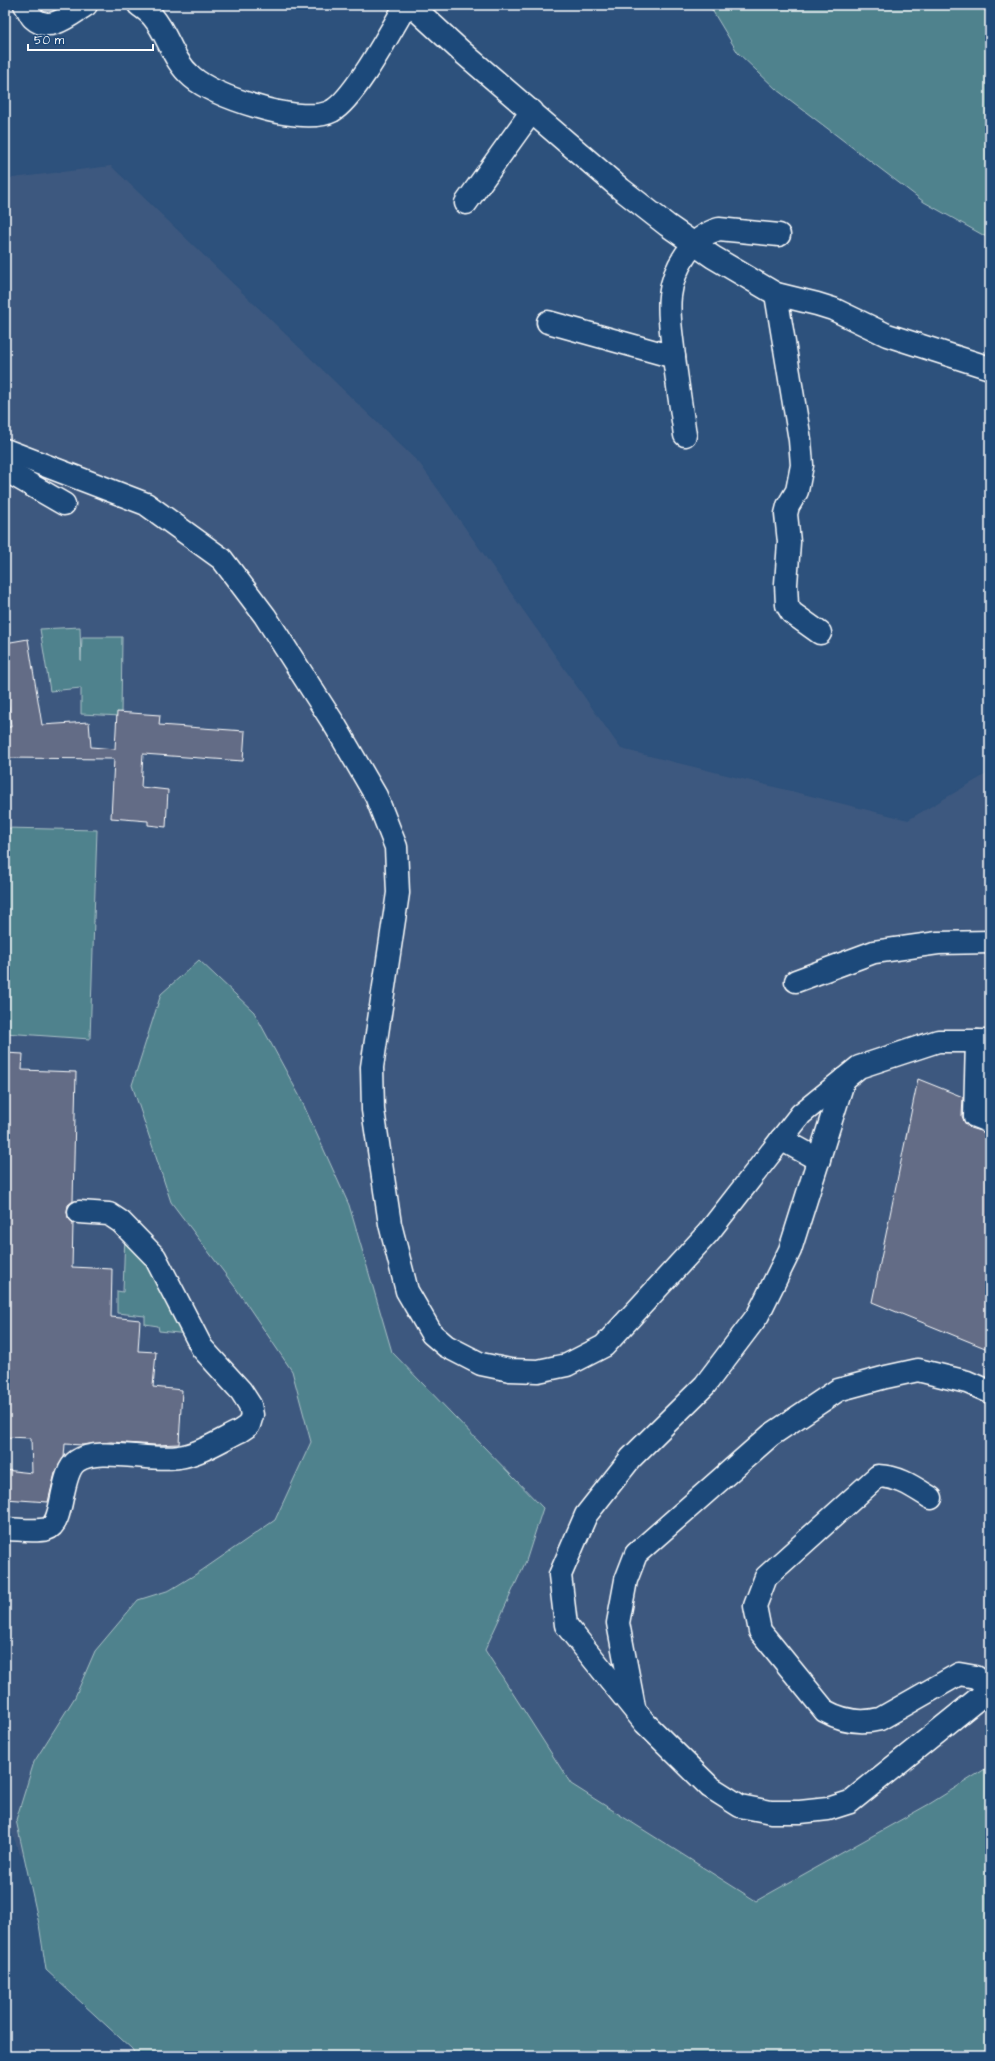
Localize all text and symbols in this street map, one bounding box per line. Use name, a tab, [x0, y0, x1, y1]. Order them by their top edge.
scale bar	[28, 26, 153, 52]
text: 50 m	[34, 32, 65, 49]

